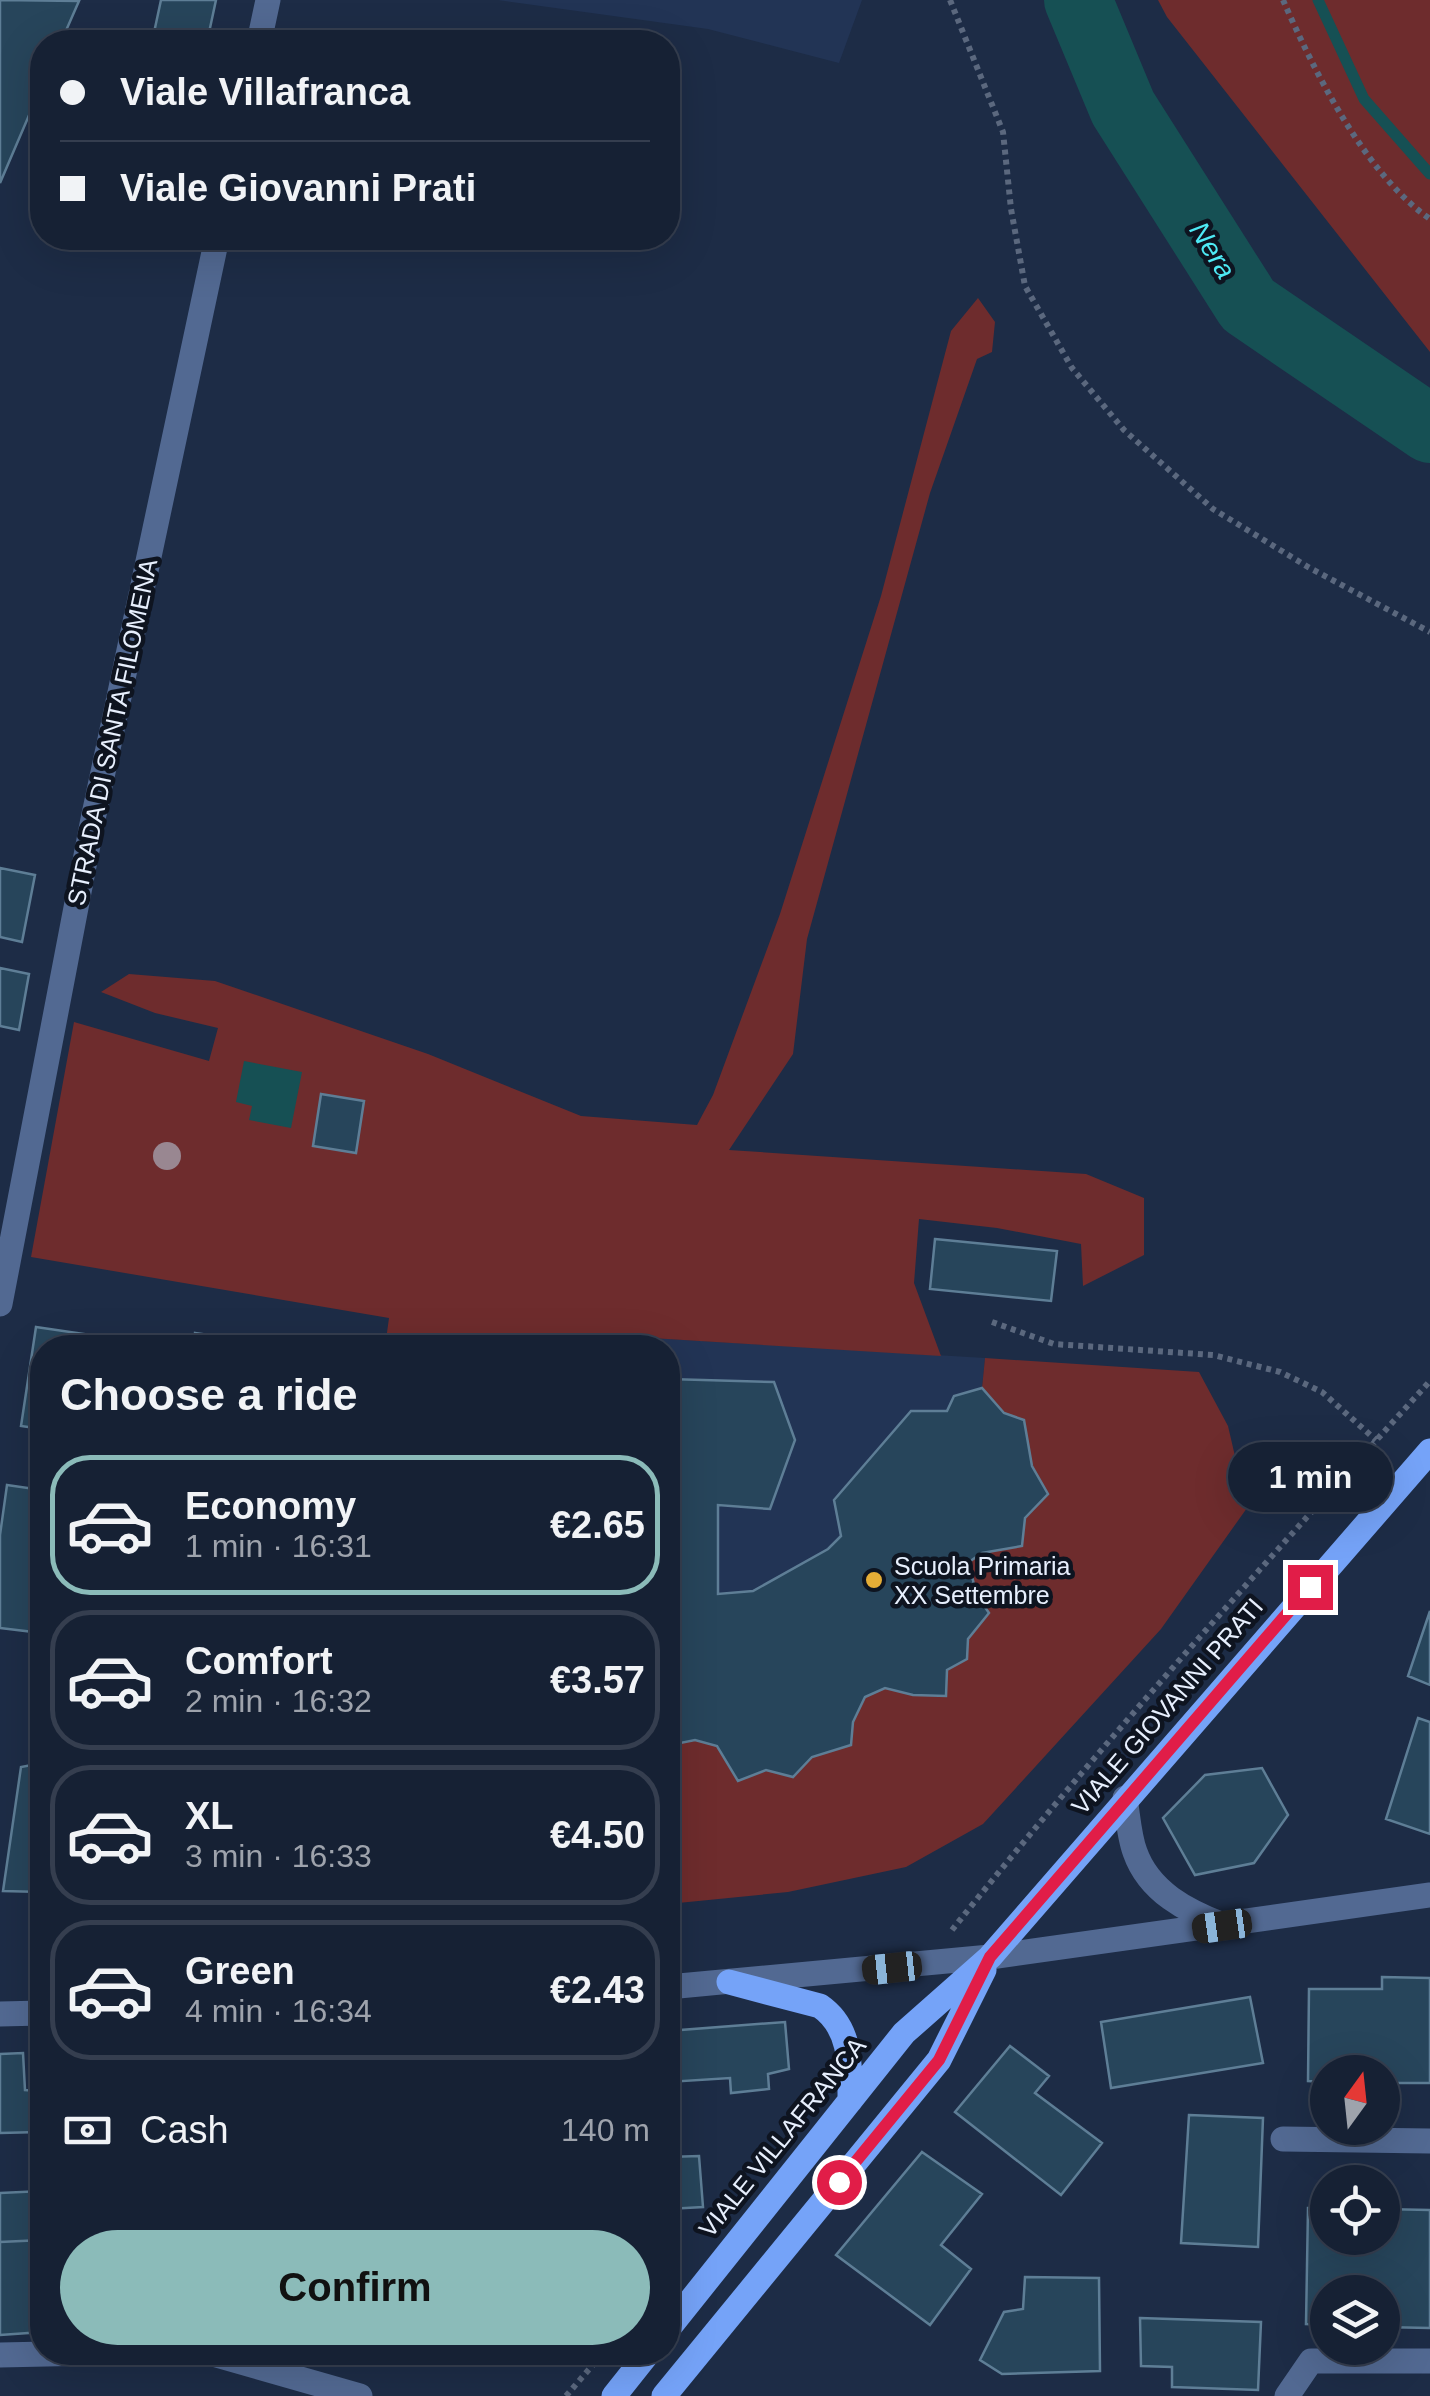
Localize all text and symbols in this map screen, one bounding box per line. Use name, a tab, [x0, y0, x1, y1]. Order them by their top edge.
text: Viale Villafranca	[120, 71, 410, 113]
text: Viale Giovanni Prati	[120, 167, 476, 209]
water label: Nera	[1183, 216, 1242, 284]
street label: STRADA DI SANTA FILOMENA	[62, 556, 163, 908]
text: Choose a ride	[60, 1369, 358, 1420]
callout: 1 min	[1228, 1442, 1392, 1512]
text: 1 min	[1269, 1459, 1352, 1495]
icon: car	[65, 1480, 155, 1570]
text: Economy	[185, 1485, 356, 1527]
text: €2.65	[550, 1504, 645, 1546]
text: 1 min · 16:31	[185, 1528, 372, 1564]
place label: Scuola Primaria XX Settembre	[894, 1552, 1071, 1609]
route end	[1288, 1565, 1333, 1610]
marker: Scuola Primaria XX Settembre	[863, 1569, 885, 1591]
street label: VIALE GIOVANNI PRATI	[1066, 1592, 1268, 1820]
icon: car	[65, 1635, 155, 1725]
text: Comfort	[185, 1640, 333, 1682]
text: €3.57	[550, 1659, 645, 1701]
text: 2 min · 16:32	[185, 1683, 372, 1719]
icon: car	[65, 1790, 155, 1880]
text: XL	[185, 1795, 234, 1837]
text: €4.50	[550, 1814, 645, 1856]
text: 3 min · 16:33	[185, 1838, 372, 1874]
car	[1190, 1907, 1254, 1945]
icon: car	[65, 1945, 155, 2035]
text: Green	[185, 1950, 295, 1992]
car	[861, 1950, 923, 1986]
text: €2.43	[550, 1969, 645, 2011]
text: 4 min · 16:34	[185, 1993, 372, 2029]
street label: VIALE VILLAFRANCA	[693, 2031, 871, 2242]
north arrow	[1310, 2055, 1400, 2145]
map controls	[1310, 2055, 1400, 2365]
icon: cash	[60, 2103, 115, 2158]
text: Cash	[140, 2109, 229, 2151]
text: 140 m	[561, 2112, 650, 2148]
route start	[817, 2160, 862, 2205]
button: locate	[1310, 2165, 1400, 2255]
button: Confirm	[60, 2230, 650, 2345]
button: layers	[1310, 2275, 1400, 2365]

